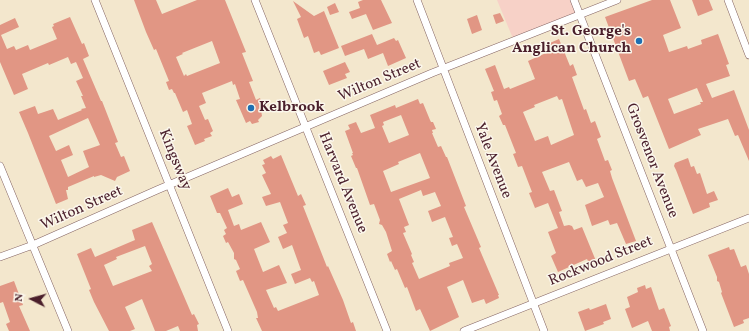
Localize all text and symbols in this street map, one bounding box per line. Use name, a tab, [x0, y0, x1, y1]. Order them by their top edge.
place label: St. George's Anglican Church	[512, 23, 631, 58]
marker: St. George's Anglican Church	[634, 36, 644, 46]
street label: Wilton Street	[336, 56, 424, 106]
place label: Kelbrook	[259, 99, 324, 117]
street label: Grosvenor Avenue	[621, 101, 681, 221]
marker: Kelbrook	[246, 103, 256, 113]
street label: Yale Avenue	[469, 121, 515, 201]
street label: Kingsway	[154, 127, 194, 193]
street label: Harvard Avenue	[314, 130, 370, 236]
street label: Wilton Street	[38, 183, 126, 235]
street label: Rockwood Street	[546, 233, 656, 291]
north arrow	[12, 279, 52, 319]
text: N	[12, 293, 27, 302]

